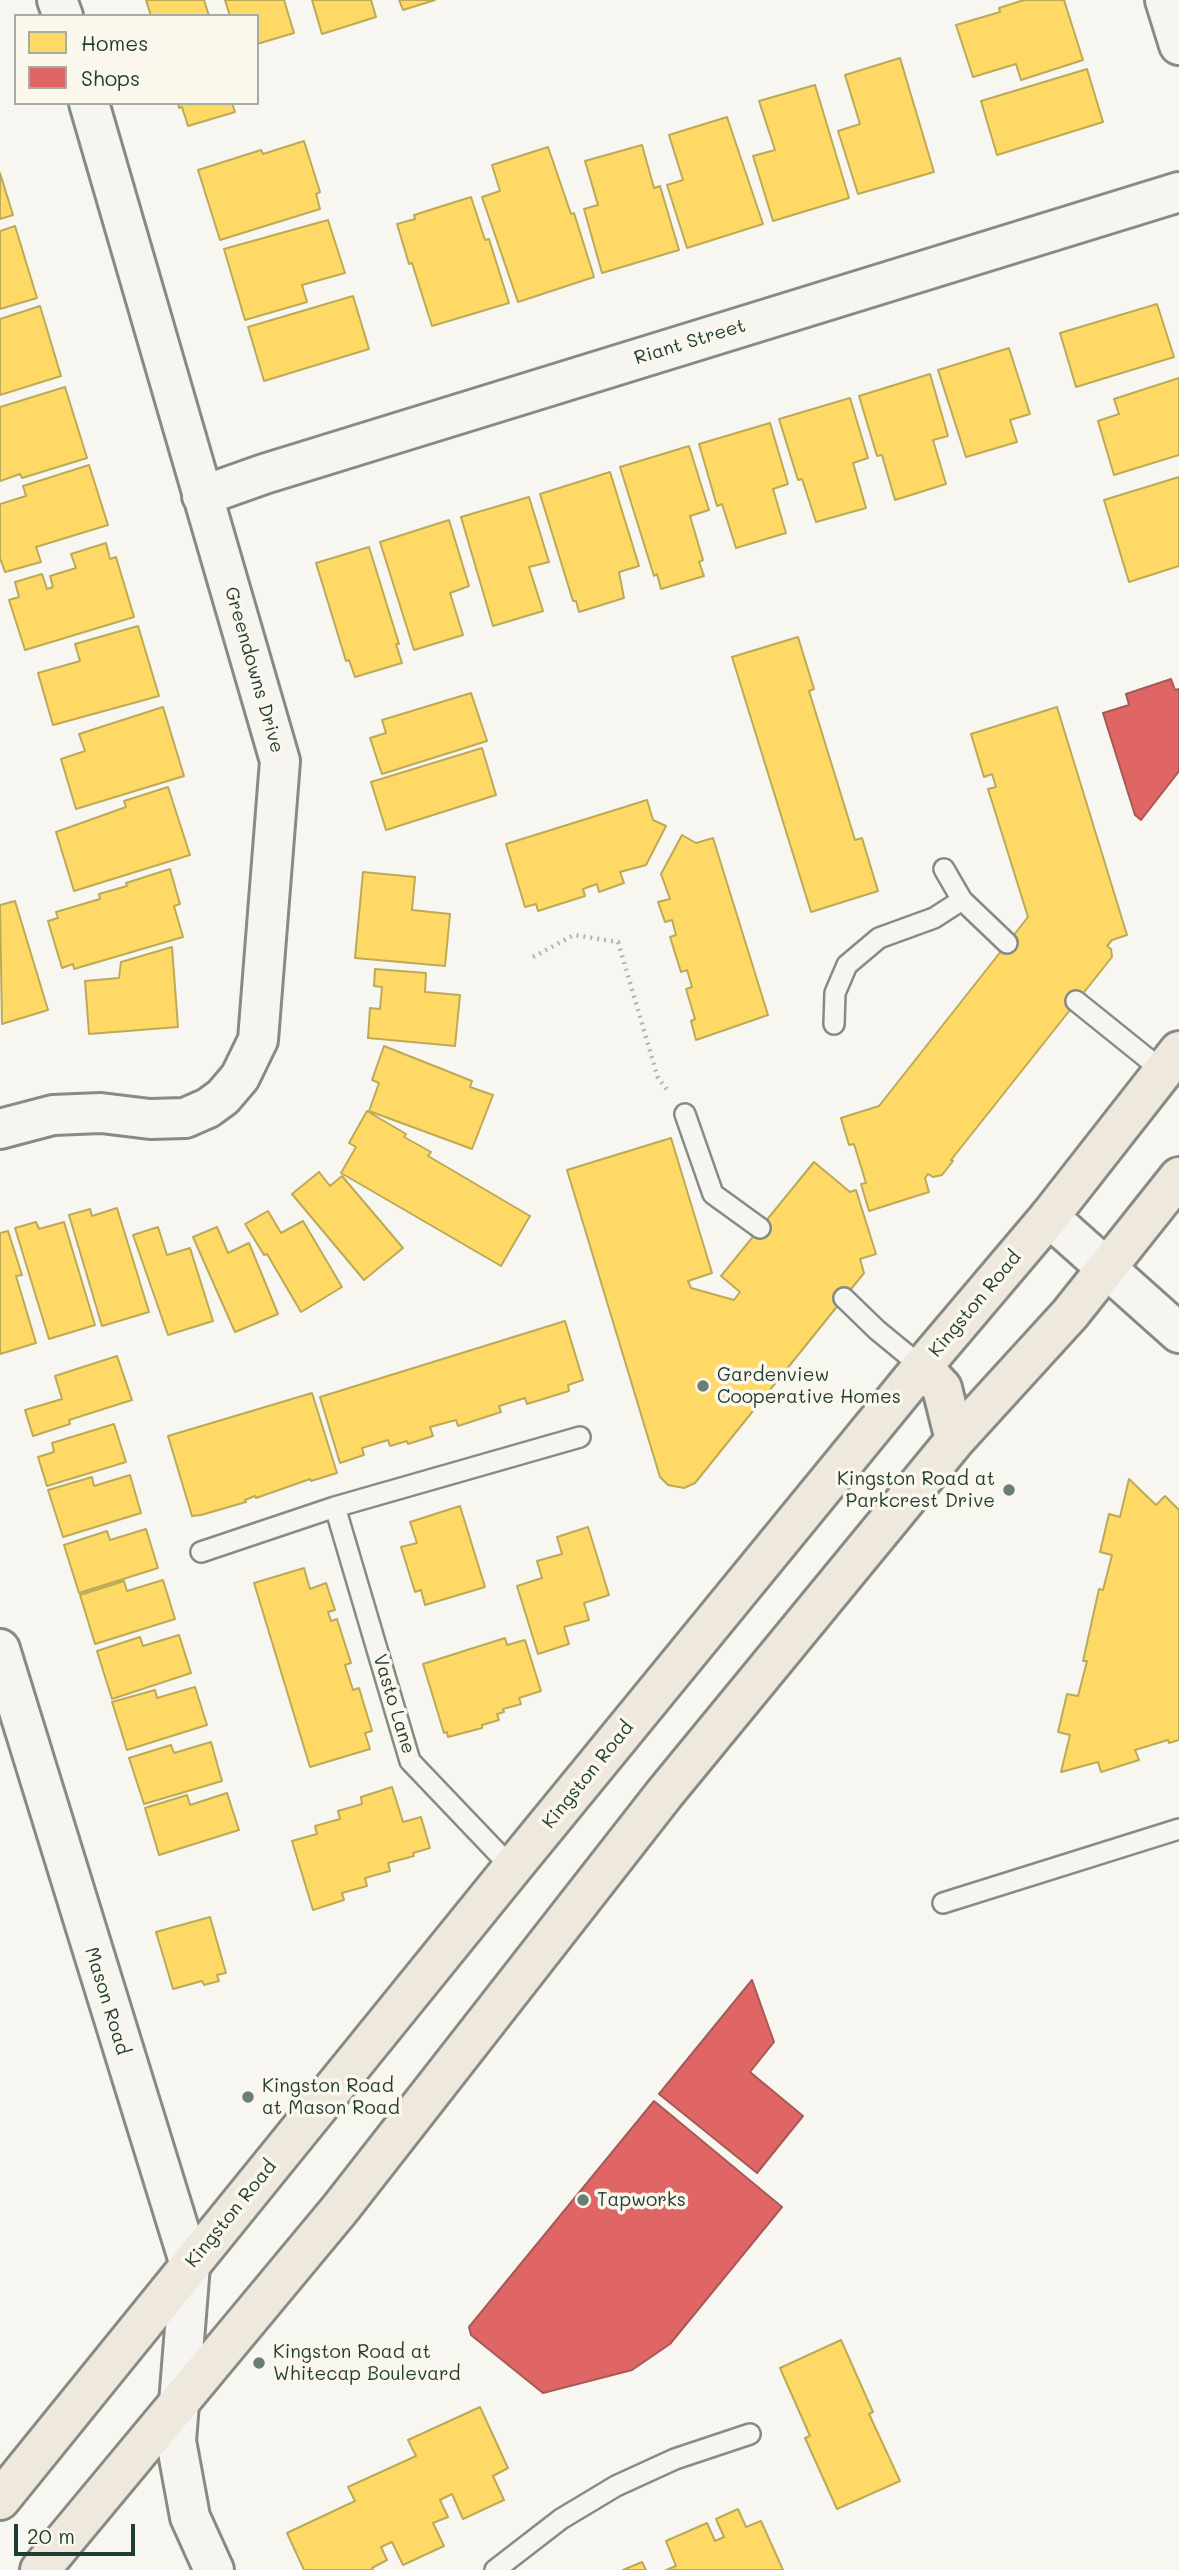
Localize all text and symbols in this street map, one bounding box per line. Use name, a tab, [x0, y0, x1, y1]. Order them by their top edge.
legend	[14, 14, 259, 105]
text: Homes	[81, 29, 148, 56]
text: Shops	[81, 64, 140, 91]
street label: Riant Street	[632, 314, 748, 370]
street label: Greendowns Drive	[219, 584, 289, 756]
street label: Kingston Road	[924, 1246, 1026, 1362]
place label: Gardenview Cooperative Homes	[717, 1364, 901, 1408]
marker: Gardenview Cooperative Homes	[695, 1378, 711, 1394]
place label: Kingston Road at Parkcrest Drive	[837, 1468, 995, 1512]
marker: Kingston Road at Parkcrest Drive	[1001, 1482, 1017, 1498]
street label: Vasto Lane	[368, 1651, 420, 1757]
street label: Kingston Road	[538, 1717, 638, 1833]
street label: Mason Road	[80, 1944, 134, 2058]
place label: Kingston Road at Mason Road	[262, 2075, 400, 2119]
marker: Kingston Road at Mason Road	[240, 2089, 256, 2105]
street label: Kingston Road	[181, 2156, 281, 2272]
place label: Tapworks	[597, 2189, 686, 2211]
marker: Tapworks	[575, 2192, 591, 2208]
place label: Kingston Road at Whitecap Boulevard	[273, 2341, 461, 2385]
marker: Kingston Road at Whitecap Boulevard	[251, 2355, 267, 2371]
scale bar	[18, 2510, 138, 2554]
text: 20 m	[27, 2522, 75, 2549]

